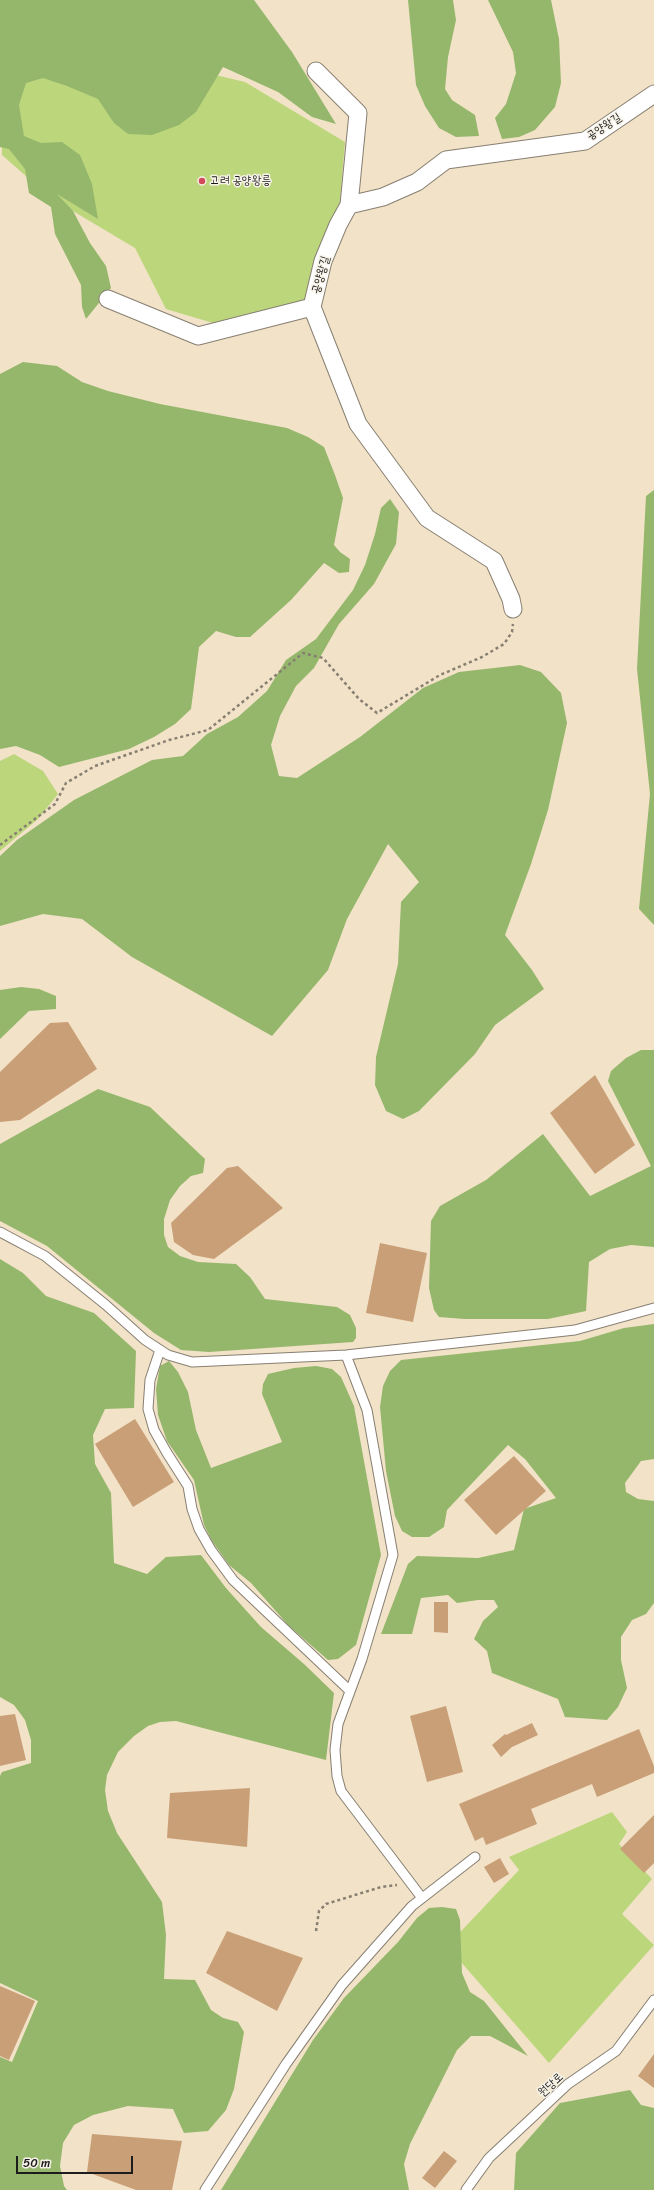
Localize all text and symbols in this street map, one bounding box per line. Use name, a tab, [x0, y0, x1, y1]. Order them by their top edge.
street label: 공양왕길	[584, 110, 624, 144]
place label: 고려 공양왕릉	[210, 174, 271, 188]
marker: 고려 공양왕릉	[197, 176, 207, 186]
street label: 공양왕길	[309, 254, 333, 296]
street label: 원당로	[535, 2070, 567, 2100]
scale bar	[18, 2148, 135, 2174]
text: 50 m	[23, 2152, 50, 2174]

